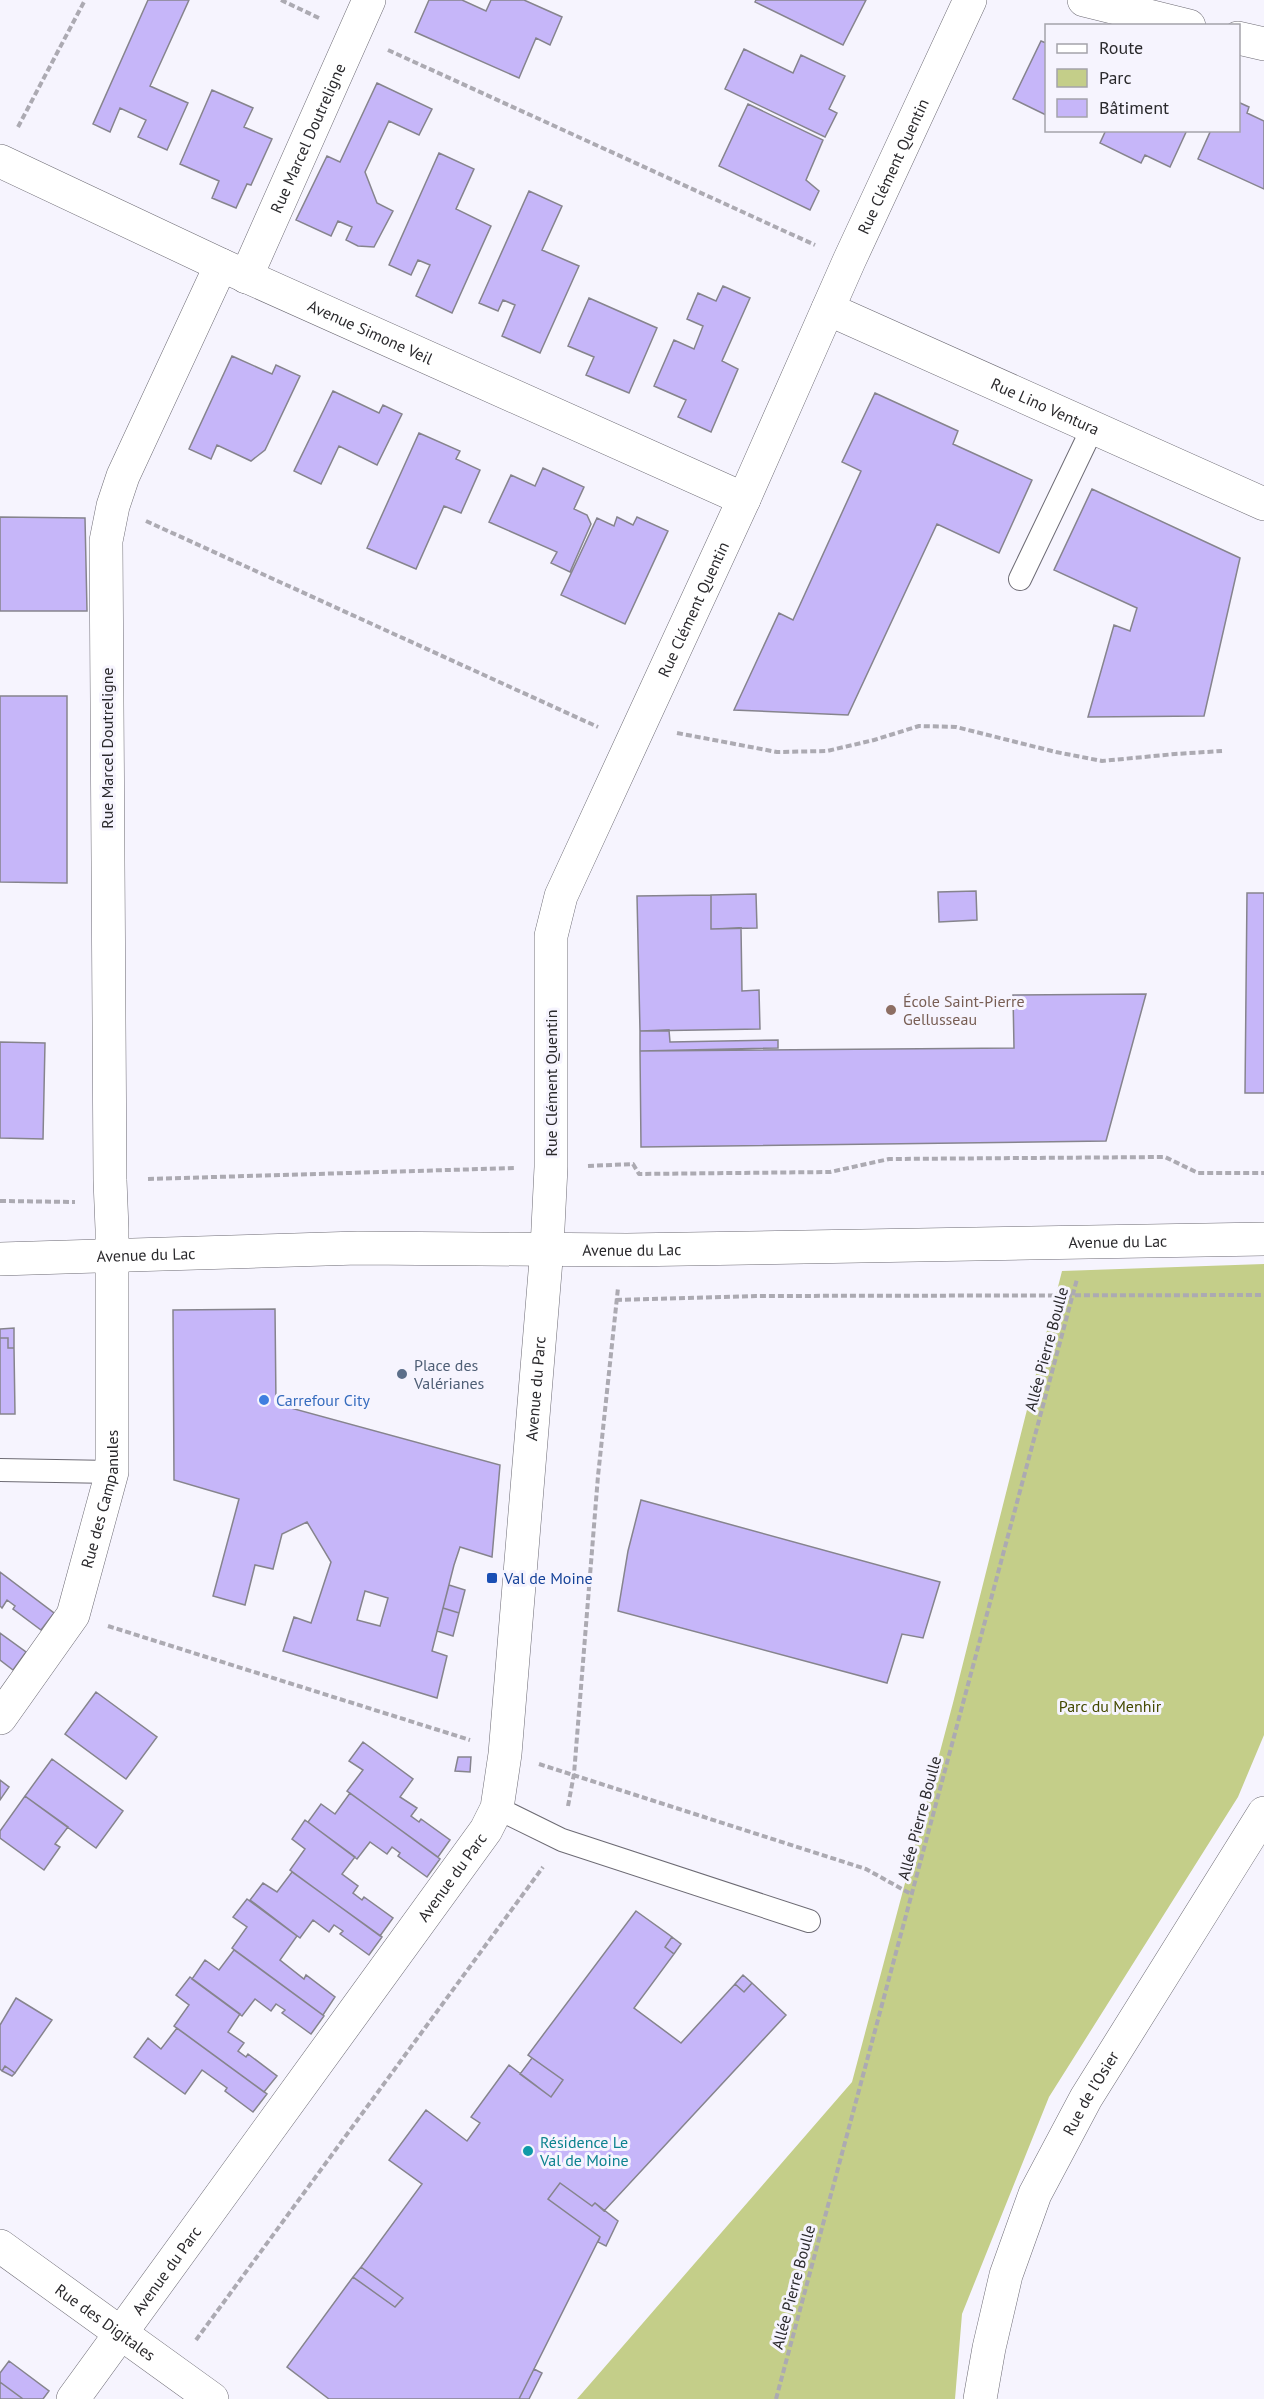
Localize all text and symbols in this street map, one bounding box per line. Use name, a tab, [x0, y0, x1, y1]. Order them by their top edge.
legend	[1045, 24, 1240, 132]
text: Route	[1099, 36, 1143, 59]
street label: Rue Marcel Doutreligne	[266, 60, 350, 216]
text: Parc	[1099, 66, 1132, 89]
street label: Rue Clément Quentin	[853, 95, 933, 237]
text: Bâtiment	[1099, 96, 1169, 119]
street label: Avenue Simone Veil	[305, 295, 436, 369]
street label: Rue Lino Ventura	[988, 373, 1103, 439]
street label: Rue Clément Quentin	[653, 538, 733, 680]
street label: Rue Marcel Doutreligne	[97, 667, 117, 829]
place label: École Saint-Pierre Gellusseau	[903, 991, 1025, 1029]
marker: École Saint-Pierre Gellusseau	[884, 1003, 898, 1017]
street label: Rue Clément Quentin	[541, 1010, 561, 1156]
street label: Avenue du Lac	[1068, 1231, 1167, 1252]
street label: Avenue du Lac	[582, 1239, 681, 1260]
street label: Avenue du Lac	[96, 1243, 196, 1266]
street label: Allée Pierre Boulle	[1020, 1285, 1072, 1413]
street label: Avenue du Parc	[521, 1335, 550, 1442]
place label: Place des Valérianes	[413, 1355, 485, 1393]
marker: Place des Valérianes	[395, 1367, 409, 1381]
place label: Carrefour City	[276, 1390, 370, 1410]
marker: Carrefour City	[257, 1393, 271, 1407]
street label: Rue des Campanules	[76, 1429, 122, 1570]
place label: Val de Moine	[503, 1568, 593, 1588]
marker: Val de Moine	[485, 1571, 499, 1585]
park label: Parc du Menhir	[1059, 1696, 1162, 1716]
street label: Allée Pierre Boulle	[893, 1754, 945, 1882]
street label: Avenue du Parc	[413, 1829, 491, 1925]
street label: Rue de l’Osier	[1058, 2047, 1123, 2139]
place label: Résidence Le Val de Moine	[539, 2132, 629, 2170]
marker: Résidence Le Val de Moine	[521, 2144, 535, 2158]
street label: Avenue du Parc	[128, 2222, 205, 2319]
street label: Allée Pierre Boulle	[767, 2223, 819, 2351]
street label: Rue des Digitales	[51, 2279, 160, 2365]

